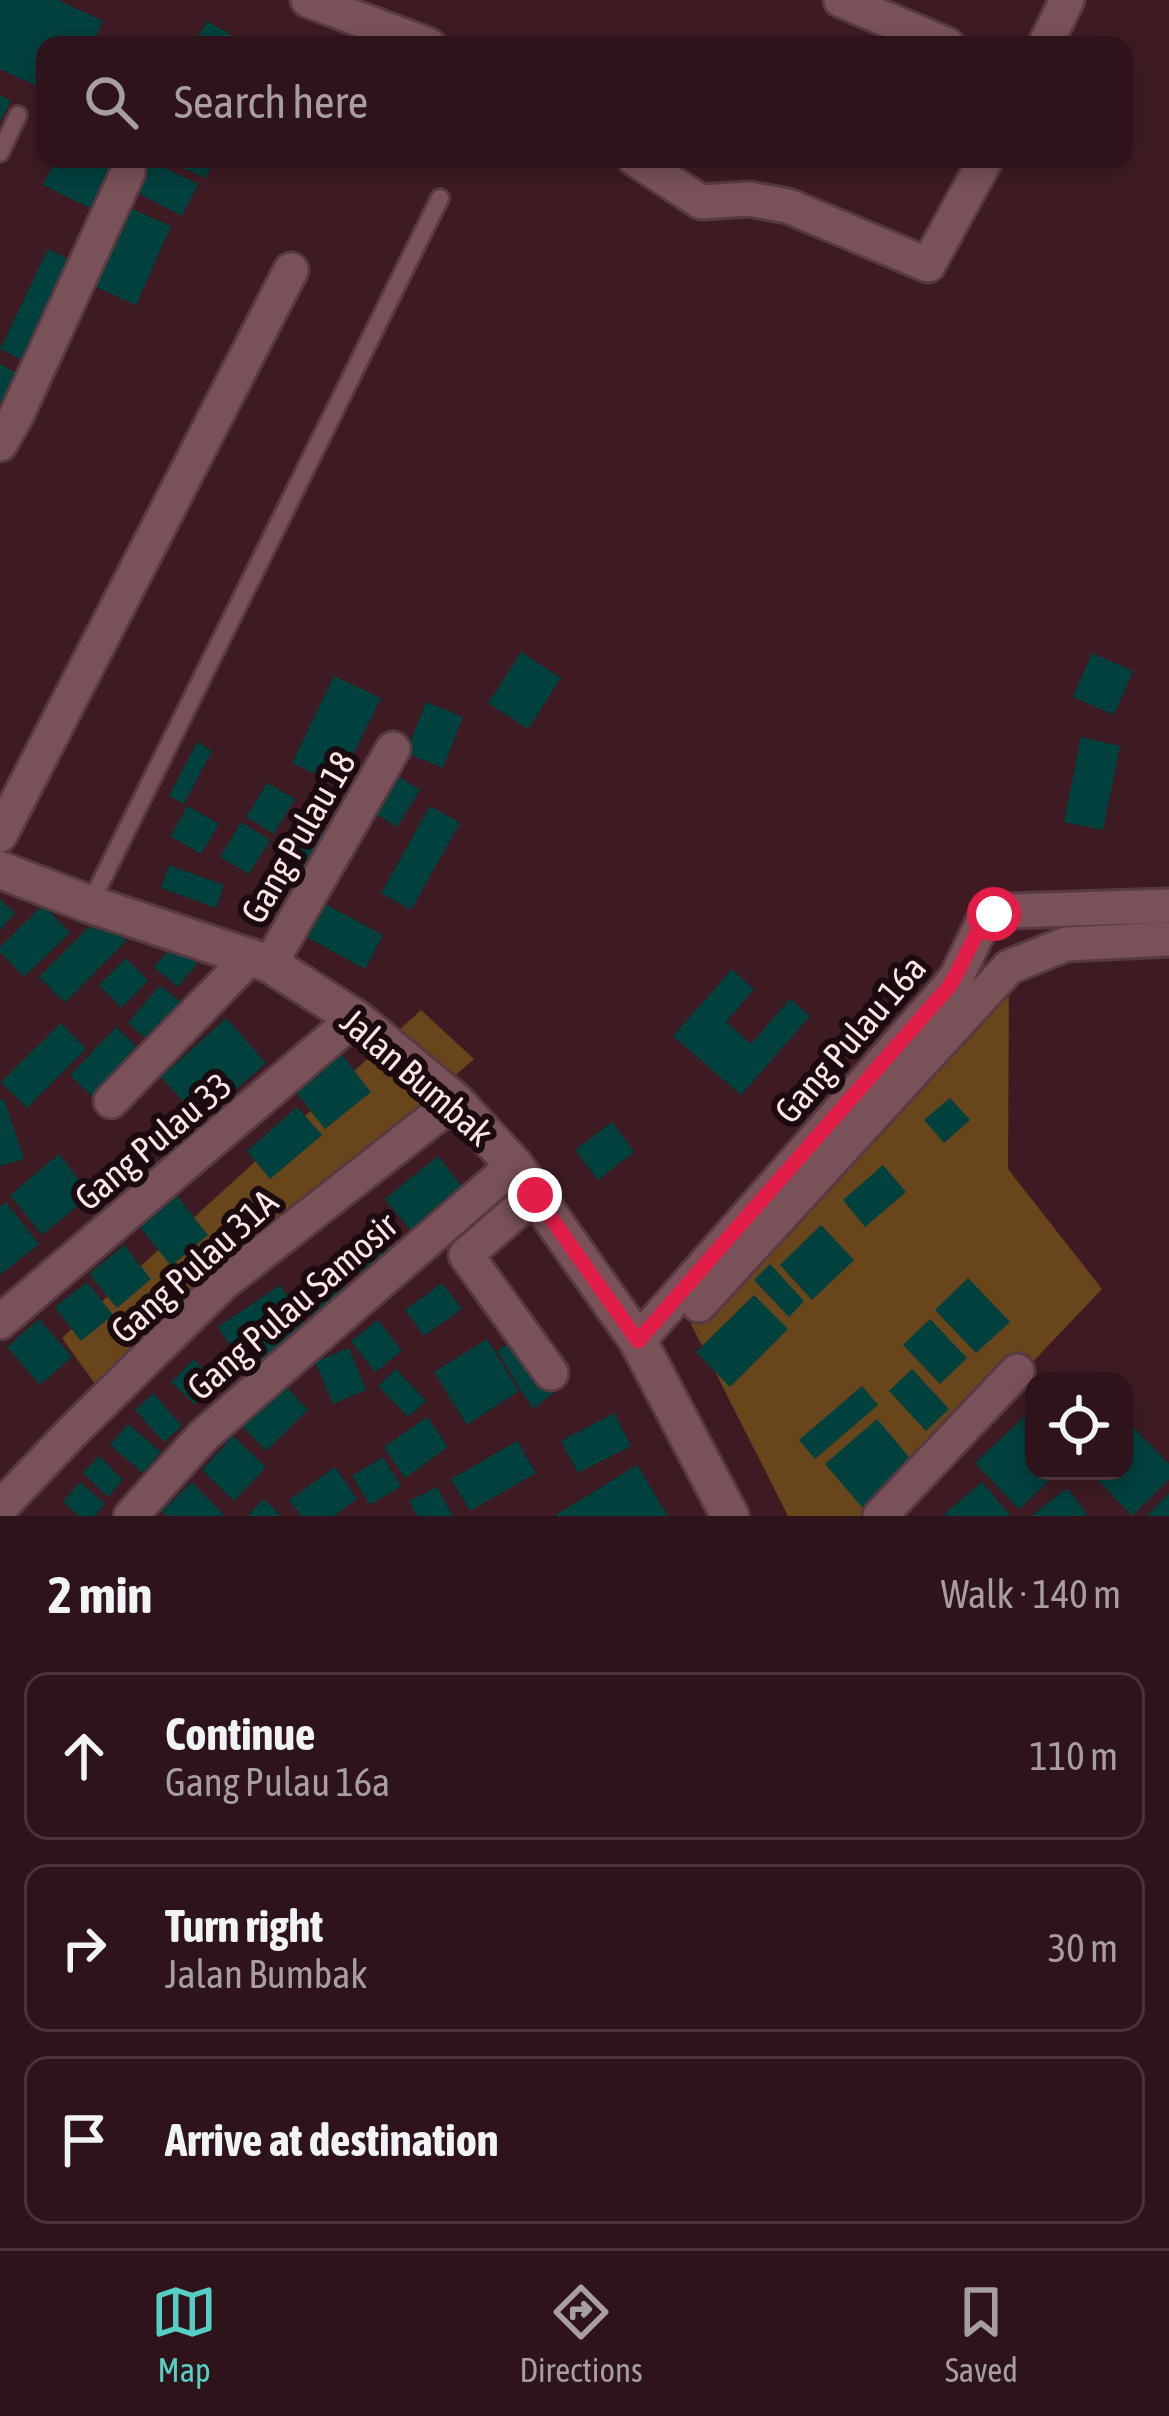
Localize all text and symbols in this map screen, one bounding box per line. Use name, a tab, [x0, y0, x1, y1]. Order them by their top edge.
search box	[36, 36, 1133, 168]
icon: search	[78, 69, 144, 135]
text: Search here	[174, 76, 368, 128]
street label: Gang Pulau 18	[232, 744, 364, 930]
route start	[967, 887, 1021, 941]
street label: Gang Pulau 16a	[766, 947, 934, 1131]
street label: Jalan Bumbak	[333, 1000, 501, 1154]
street label: Gang Pulau 33	[66, 1063, 240, 1219]
route end	[508, 1168, 562, 1222]
street label: Gang Pulau 31A	[102, 1180, 286, 1351]
street label: Gang Pulau Samosir	[179, 1203, 406, 1408]
map controls	[1025, 1372, 1133, 1480]
button: locate	[1025, 1372, 1133, 1480]
text: 2 min	[48, 1565, 152, 1624]
text: Walk · 140 m	[941, 1572, 1121, 1616]
text: Continue	[165, 1708, 316, 1760]
icon: ahead	[51, 1723, 117, 1789]
text: 110 m	[1030, 1734, 1118, 1778]
text: Gang Pulau 16a	[165, 1760, 390, 1804]
text: Turn right	[165, 1900, 323, 1952]
icon: right	[51, 1915, 117, 1981]
text: 30 m	[1048, 1926, 1118, 1970]
text: Jalan Bumbak	[165, 1952, 368, 1996]
icon: arrive	[51, 2107, 117, 2173]
text: Arrive at destination	[165, 2114, 499, 2166]
tab: Map	[151, 2279, 217, 2389]
tab: Directions	[519, 2279, 643, 2389]
tab: Saved	[945, 2279, 1018, 2389]

